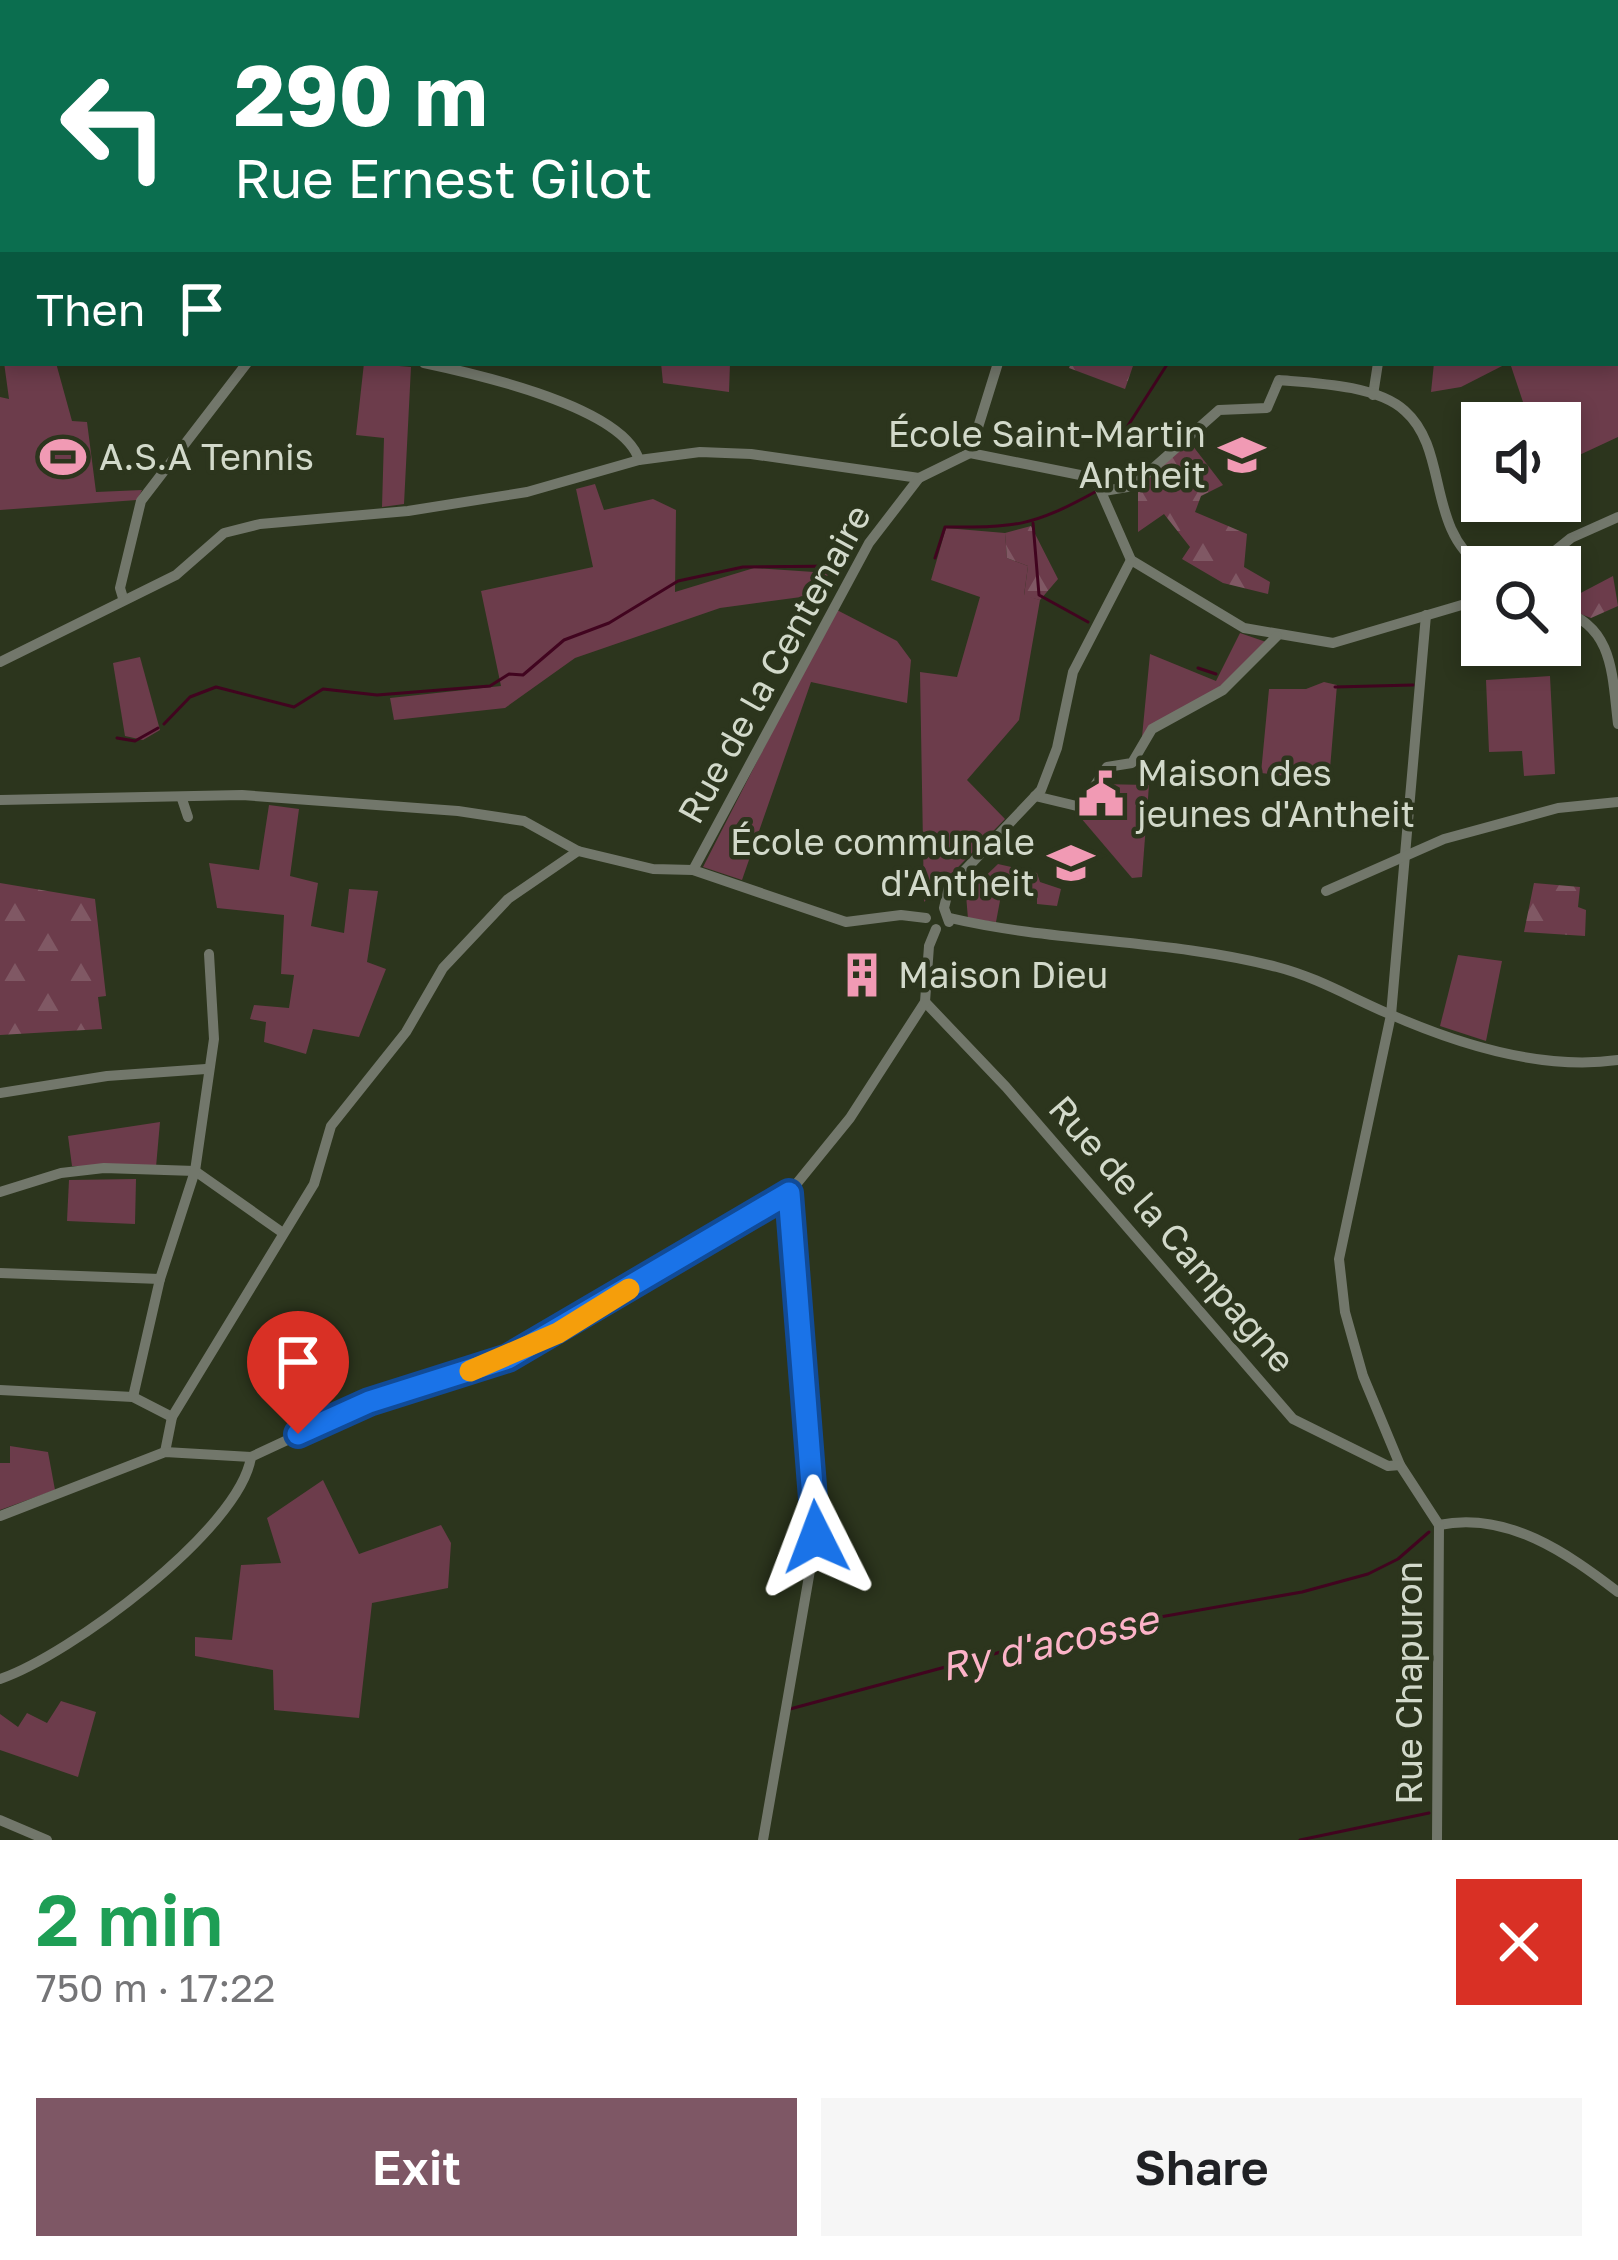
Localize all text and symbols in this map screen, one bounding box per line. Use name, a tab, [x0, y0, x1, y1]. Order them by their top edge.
text: 290 m	[234, 44, 488, 144]
icon: left	[36, 48, 192, 204]
text: Rue Ernest Gilot	[234, 145, 653, 210]
icon: arrive	[169, 276, 235, 342]
text: Then	[36, 282, 145, 336]
map controls	[1461, 402, 1581, 666]
button: sound	[1461, 402, 1581, 522]
place label: École Saint-Martin Antheit	[888, 412, 1206, 496]
school or university icon: École Saint-Martin Antheit	[1217, 430, 1267, 480]
sports icon: A.S.A Tennis	[38, 432, 88, 482]
place label: A.S.A Tennis	[99, 435, 314, 478]
street label: Rue de la Centenaire	[668, 497, 879, 830]
button: search	[1461, 546, 1581, 666]
place label: Maison des jeunes d'Antheit	[1135, 751, 1415, 835]
public building icon: Maison des jeunes d'Antheit	[1076, 769, 1126, 819]
place label: École communale d'Antheit	[730, 820, 1035, 904]
school or university icon: École communale d'Antheit	[1046, 838, 1096, 888]
building icon: Maison Dieu	[837, 950, 887, 1000]
place label: Maison Dieu	[898, 953, 1108, 996]
street label: Rue de la Campagne	[1040, 1087, 1304, 1381]
pin	[247, 1311, 349, 1434]
icon: arrive	[265, 1329, 331, 1395]
position arrow	[753, 1474, 879, 1600]
street label: Rue Chapuron	[1387, 1561, 1430, 1805]
water label: Ry d'acosse	[936, 1594, 1164, 1690]
text: 2 min	[36, 1875, 223, 1962]
button: close	[1456, 1879, 1582, 2005]
text: 750 m · 17:22	[36, 1964, 275, 2011]
button: Exit	[36, 2098, 797, 2236]
button: Share	[821, 2098, 1582, 2236]

